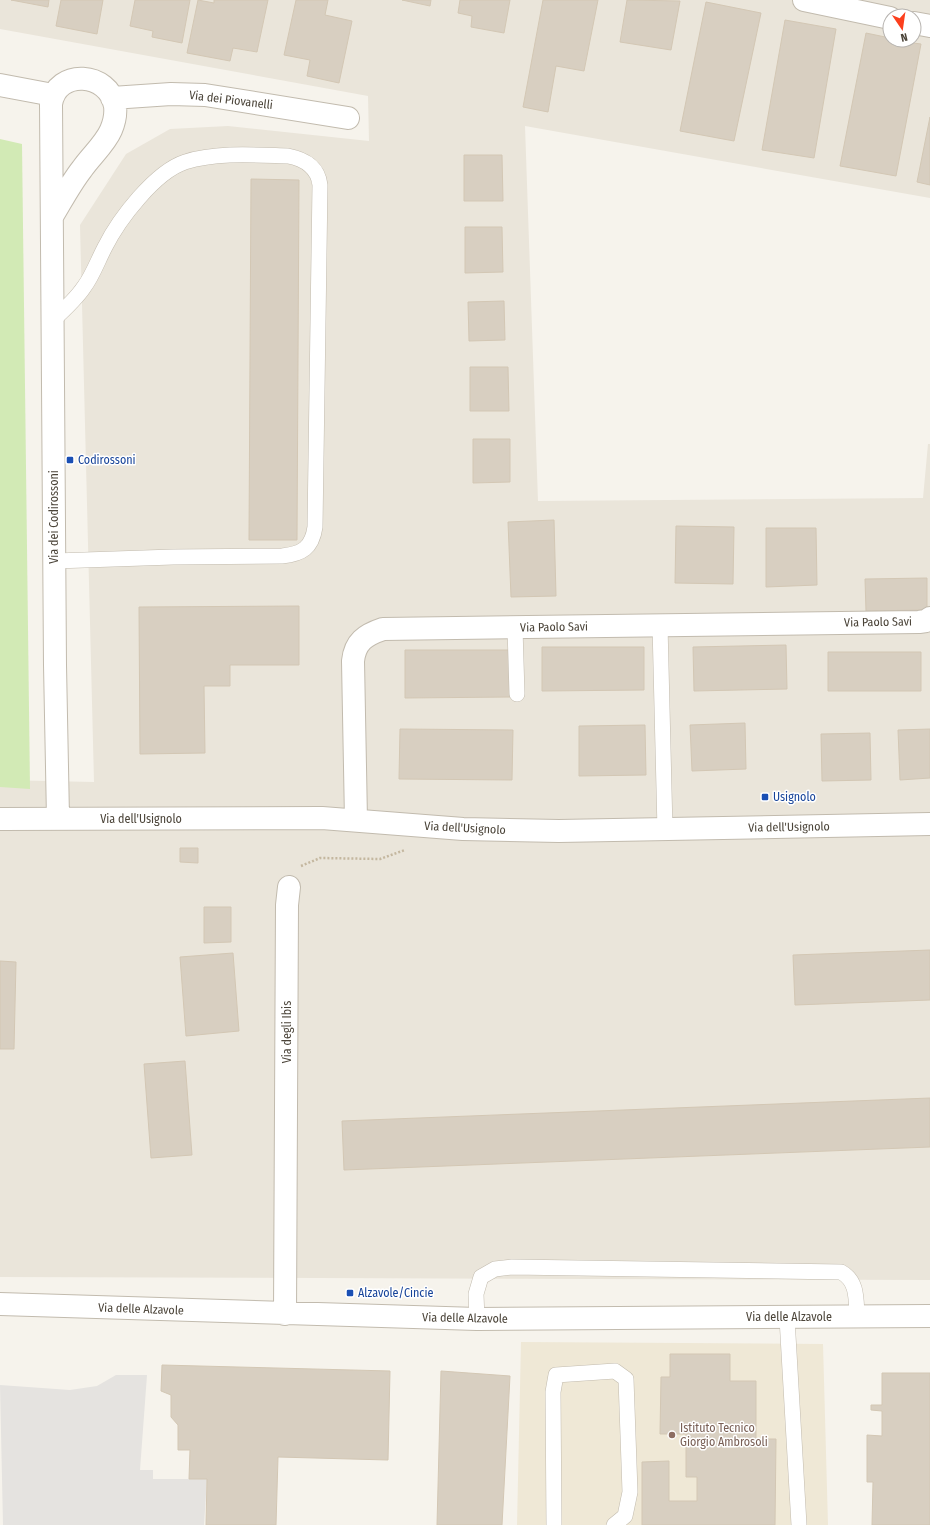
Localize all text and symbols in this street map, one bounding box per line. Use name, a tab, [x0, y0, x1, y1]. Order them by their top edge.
north arrow	[882, 8, 922, 48]
text: N	[899, 30, 909, 44]
street label: Via dei Piovanelli	[188, 88, 274, 112]
place label: Codirossoni	[78, 453, 136, 467]
marker: Codirossoni	[65, 455, 75, 465]
street label: Via dei Codirossoni	[47, 470, 61, 564]
street label: Via Paolo Savi	[844, 614, 912, 630]
street label: Via Paolo Savi	[520, 619, 588, 635]
place label: Usignolo	[773, 790, 816, 804]
marker: Usignolo	[760, 792, 770, 802]
street label: Via dell'Usignolo	[100, 812, 182, 826]
street label: Via dell'Usignolo	[424, 819, 506, 837]
street label: Via dell'Usignolo	[748, 819, 830, 835]
street label: Via degli Ibis	[280, 1001, 294, 1063]
place label: Alzavole/Cincie	[358, 1286, 434, 1300]
marker: Alzavole/Cincie	[345, 1288, 355, 1298]
street label: Via delle Alzavole	[98, 1301, 184, 1317]
street label: Via delle Alzavole	[422, 1310, 508, 1326]
street label: Via delle Alzavole	[746, 1310, 832, 1324]
place label: Istituto Tecnico Giorgio Ambrosoli	[680, 1421, 768, 1449]
marker: Istituto Tecnico Giorgio Ambrosoli	[667, 1430, 677, 1440]

